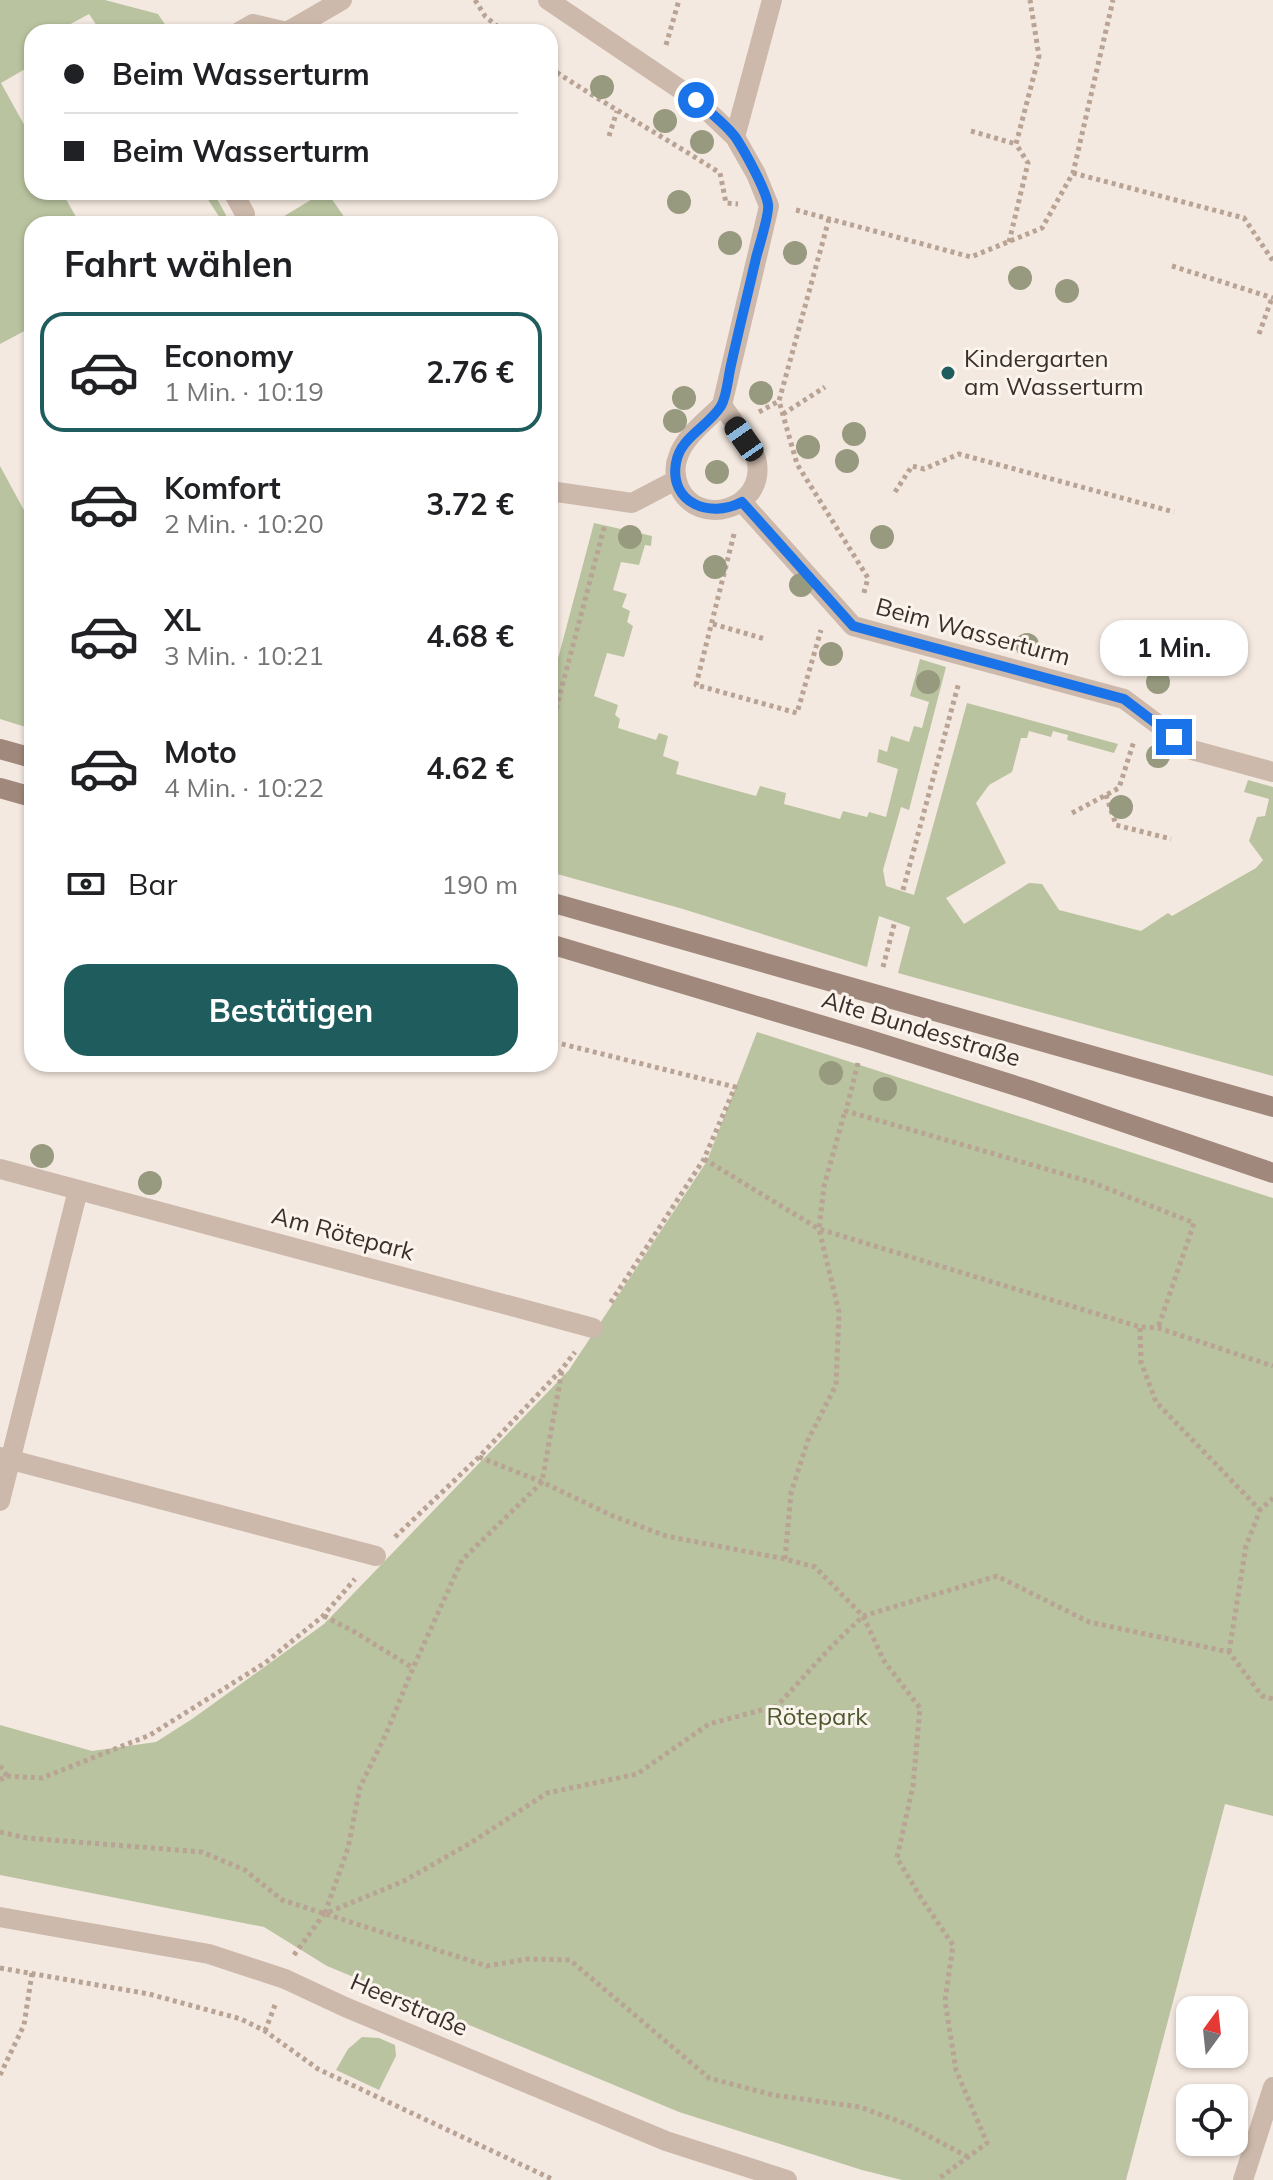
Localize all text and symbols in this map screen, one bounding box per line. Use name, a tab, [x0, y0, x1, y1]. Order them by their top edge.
text: Beim Wasserturm	[112, 55, 370, 93]
route start	[678, 82, 714, 118]
text: Beim Wasserturm	[112, 132, 370, 170]
text: Fahrt wählen	[64, 241, 293, 286]
icon: car	[68, 336, 140, 408]
text: Economy	[164, 337, 293, 375]
place label: Kindergarten am Wasserturm	[964, 343, 1144, 401]
text: 2.76 €	[426, 353, 514, 391]
marker: Kindergarten am Wasserturm	[939, 364, 957, 382]
text: 1 Min. · 10:19	[164, 375, 324, 408]
car	[720, 412, 768, 466]
icon: car	[68, 468, 140, 540]
text: Komfort	[164, 469, 281, 507]
text: 3.72 €	[426, 485, 514, 523]
text: 2 Min. · 10:20	[164, 507, 324, 540]
street label: Beim Wasserturm	[873, 591, 1074, 671]
icon: car	[68, 600, 140, 672]
text: XL	[164, 601, 201, 639]
text: 4.68 €	[426, 617, 514, 655]
callout: 1 Min.	[1100, 621, 1248, 677]
text: 1 Min.	[1137, 631, 1211, 664]
text: 3 Min. · 10:21	[164, 639, 324, 672]
route end	[1156, 719, 1192, 755]
icon: car	[68, 732, 140, 804]
text: Moto	[164, 733, 237, 771]
text: 4.62 €	[426, 749, 514, 787]
text: 4 Min. · 10:22	[164, 771, 324, 804]
icon: cash	[64, 862, 108, 906]
text: Bar	[128, 865, 177, 903]
text: 190 m	[442, 868, 518, 901]
button: Bestätigen	[64, 964, 518, 1056]
street label: Alte Bundesstraße	[818, 984, 1024, 1073]
street label: Am Rötepark	[269, 1200, 418, 1267]
park label: Rötepark	[766, 1701, 868, 1731]
street label: Heerstraße	[346, 1966, 473, 2042]
north arrow	[1176, 1996, 1248, 2068]
map controls	[1176, 1996, 1248, 2156]
button: locate	[1176, 2084, 1248, 2156]

